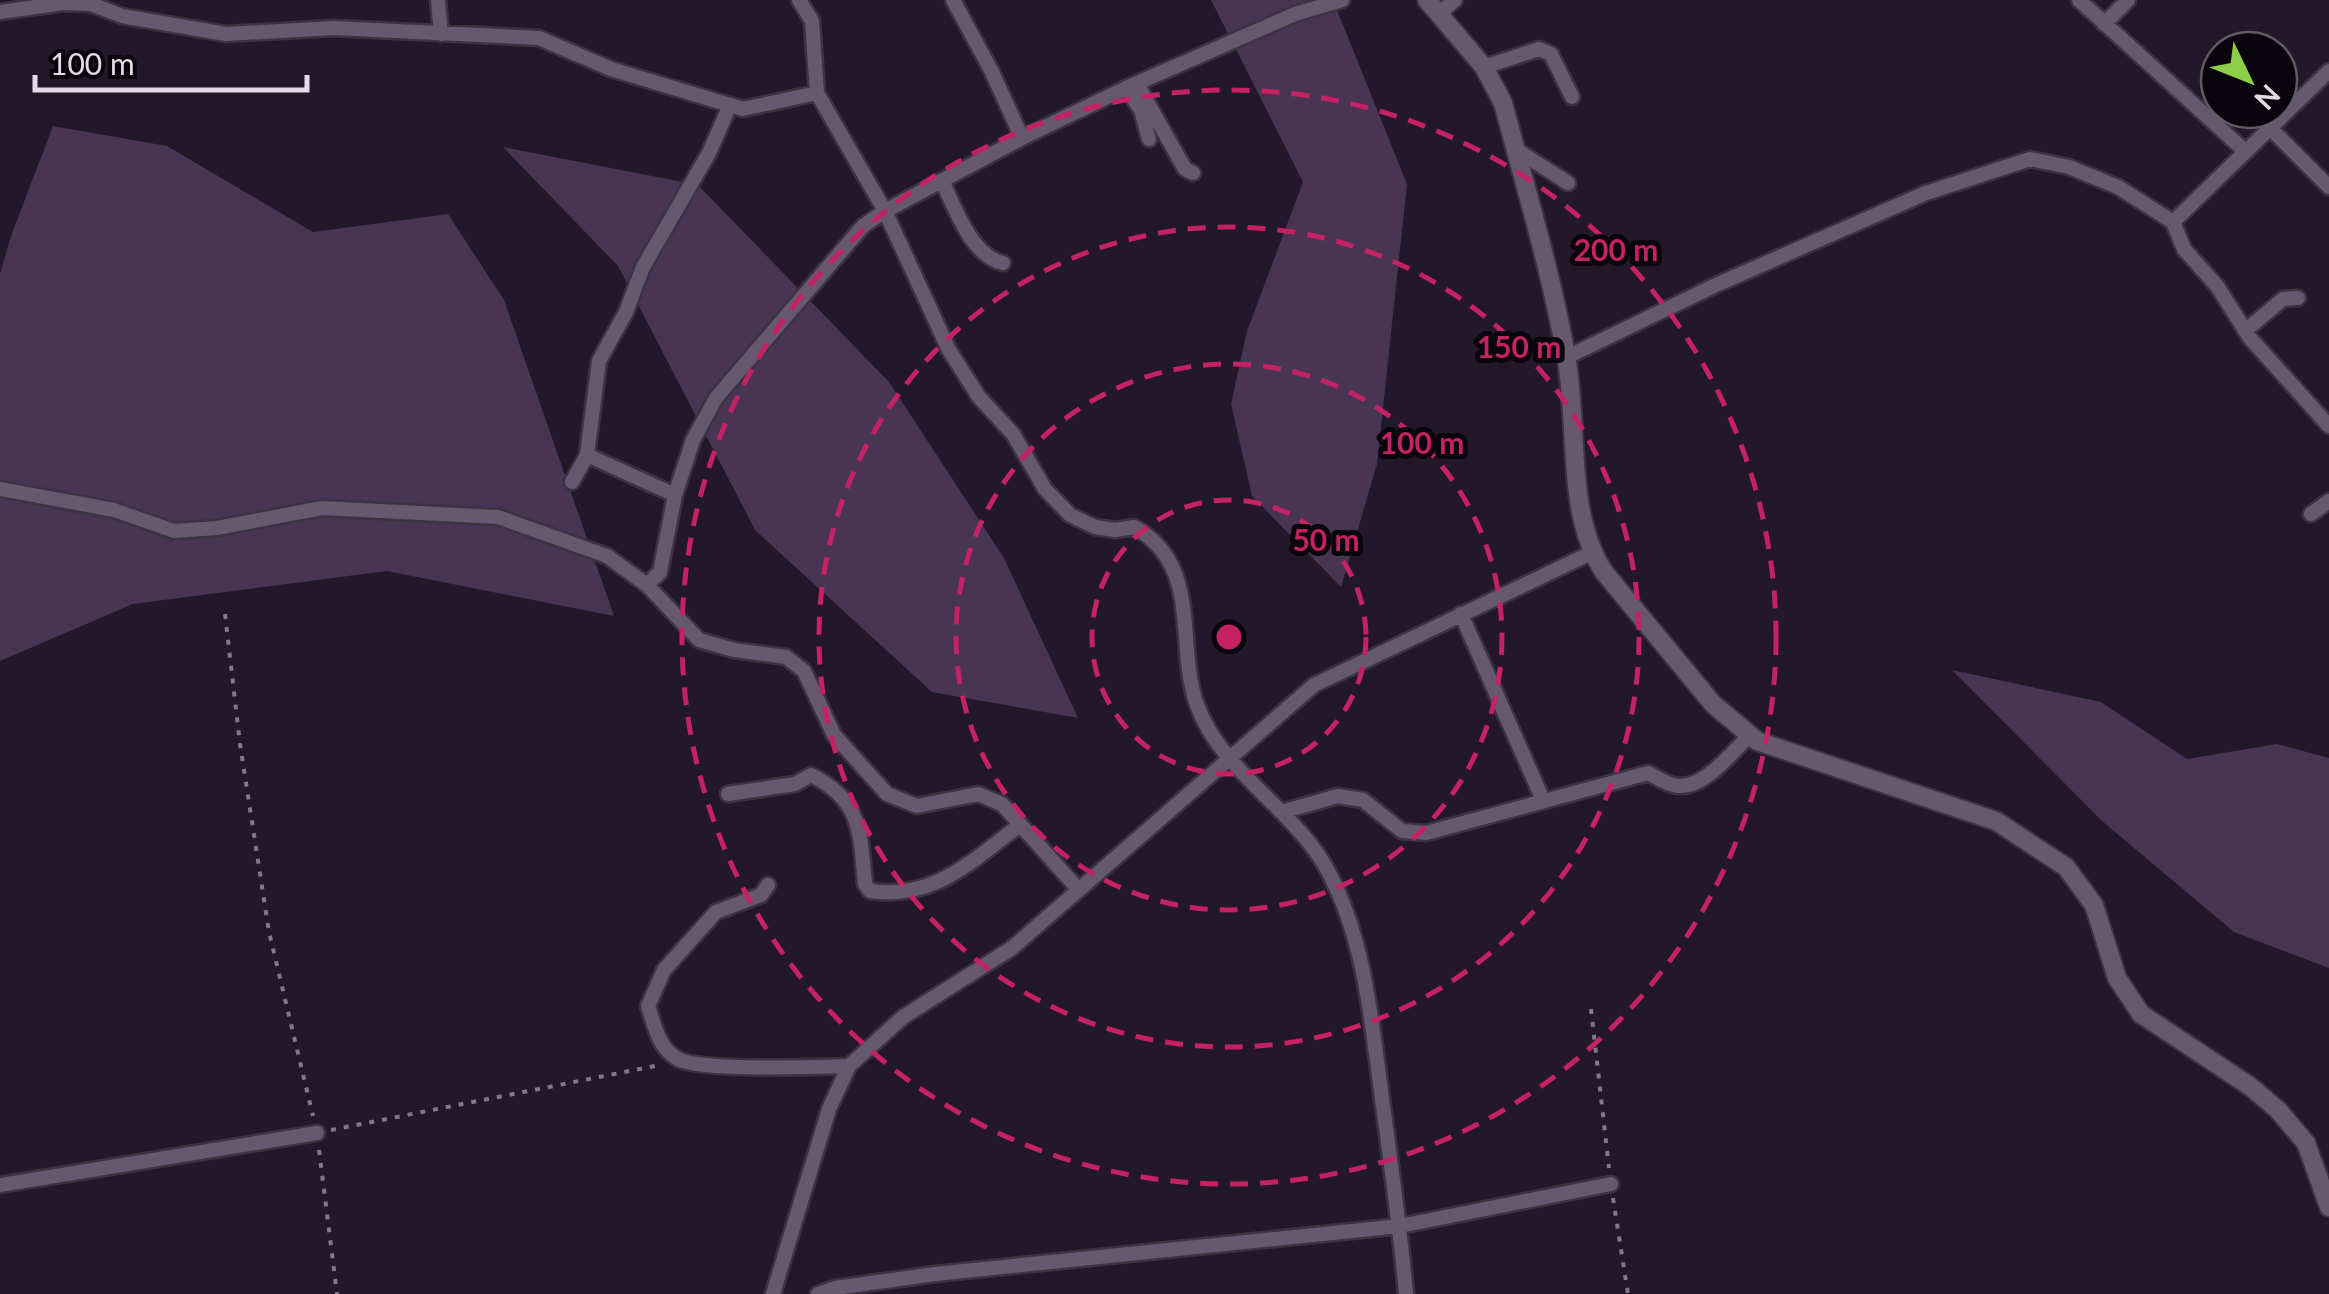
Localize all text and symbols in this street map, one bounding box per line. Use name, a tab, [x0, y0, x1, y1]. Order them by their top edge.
scale bar	[35, 30, 308, 92]
north arrow	[2199, 30, 2299, 130]
text: 100 m	[50, 45, 135, 81]
text: N	[2248, 78, 2288, 117]
text: 200 m	[1574, 231, 1658, 267]
text: 150 m	[1477, 328, 1561, 364]
text: 100 m	[1380, 424, 1464, 460]
text: 50 m	[1292, 521, 1360, 557]
centre of rings	[1211, 619, 1247, 655]

